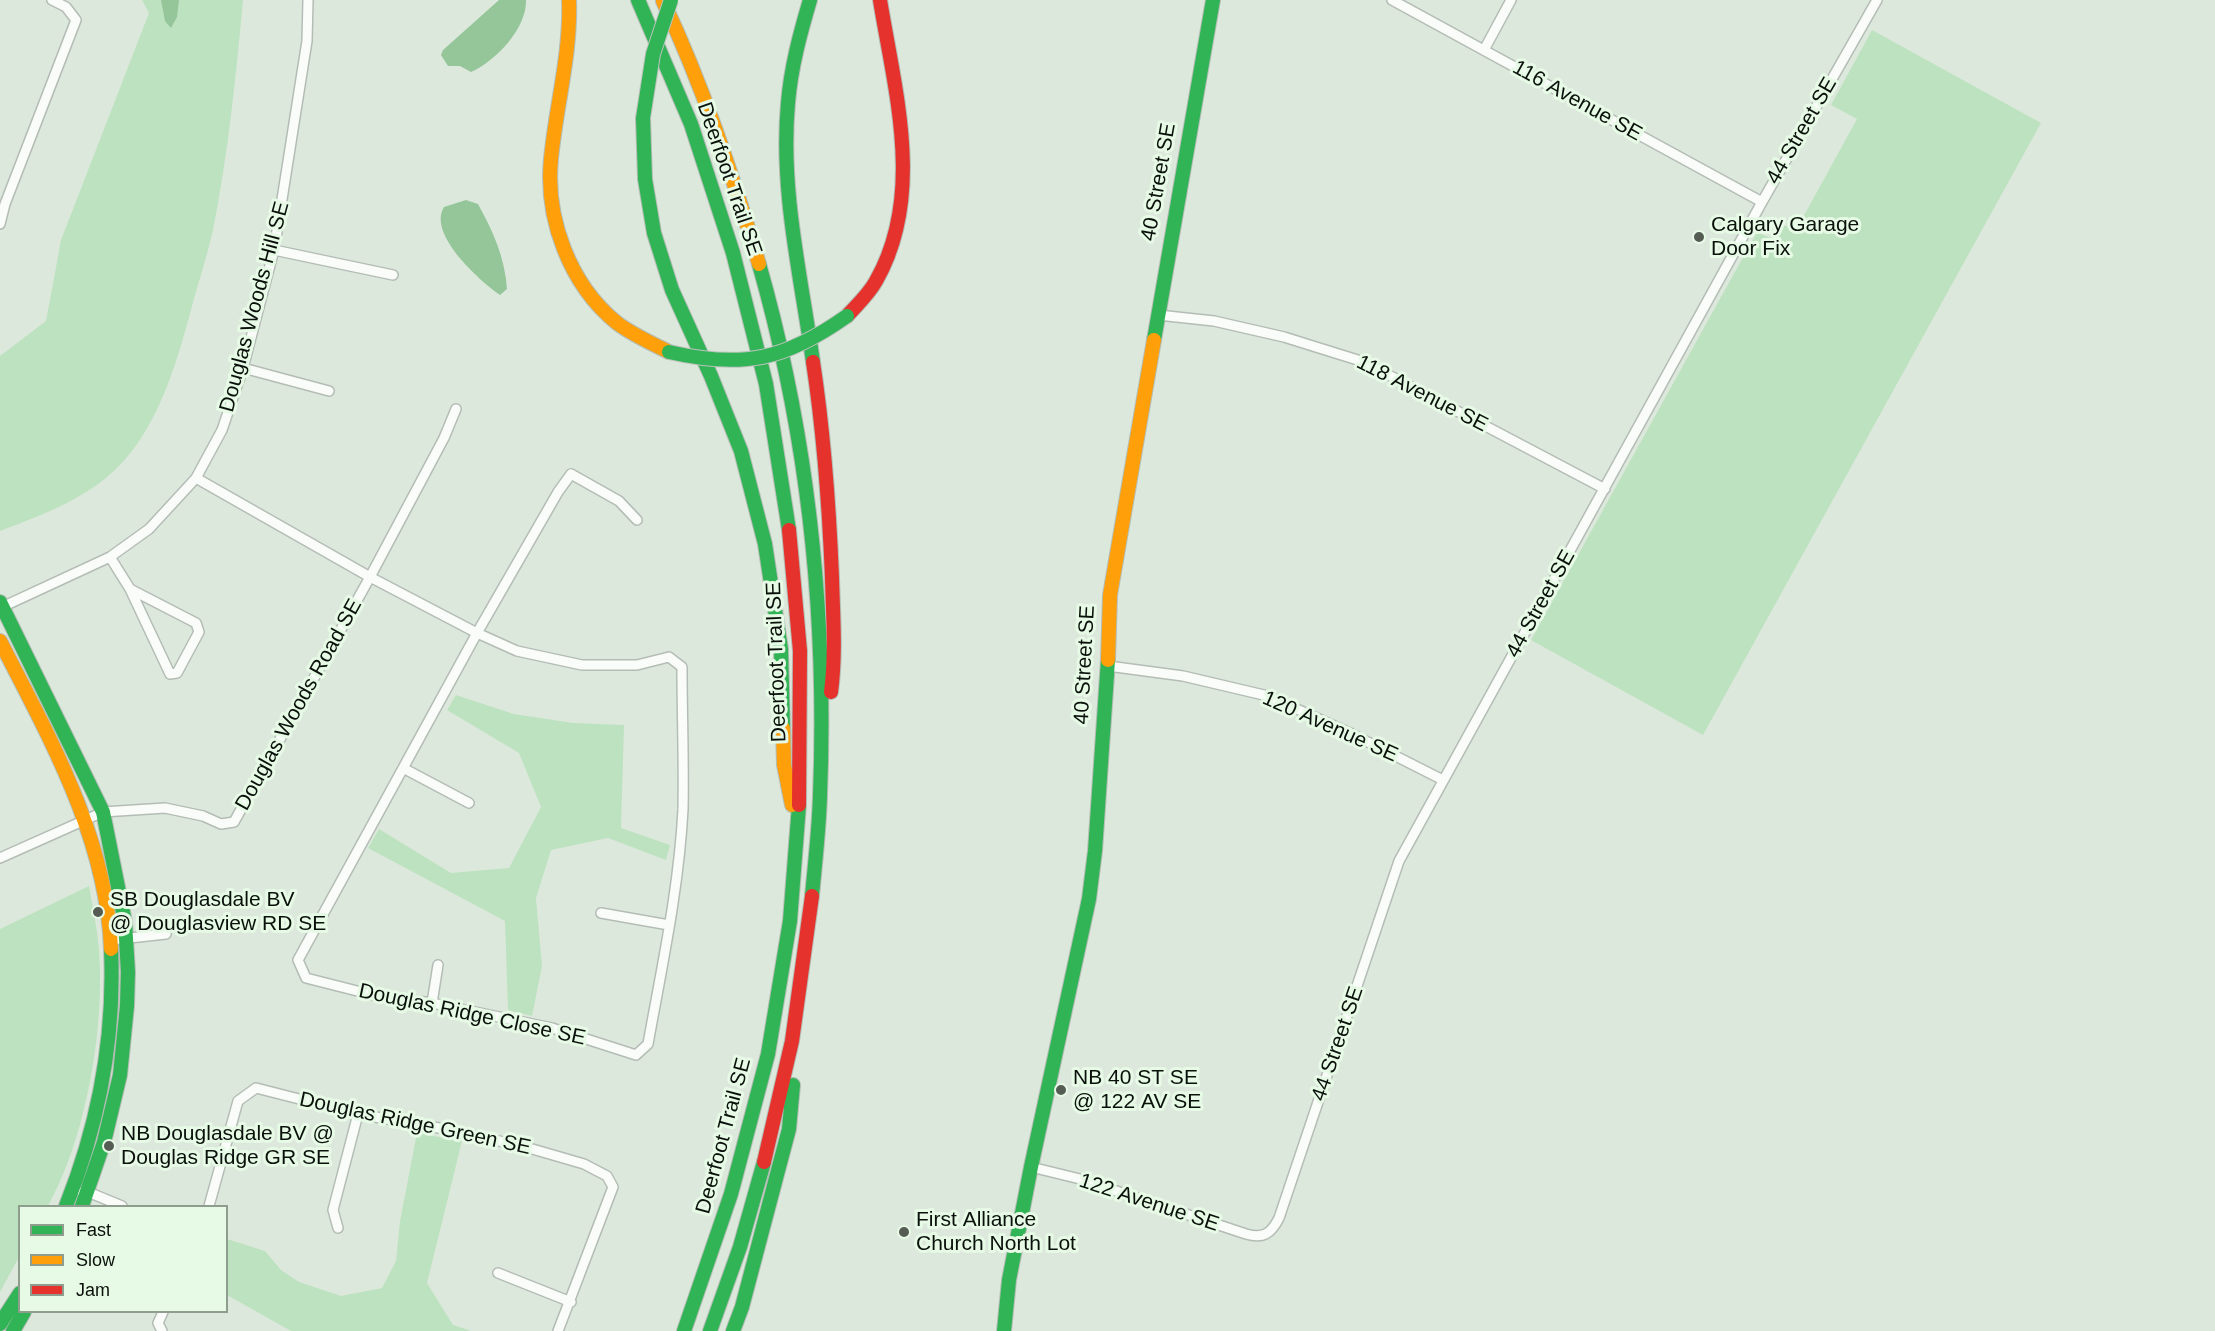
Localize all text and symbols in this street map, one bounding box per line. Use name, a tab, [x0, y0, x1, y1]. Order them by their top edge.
street label: 116 Avenue SE	[1508, 55, 1646, 147]
street label: 44 Street SE	[1761, 73, 1843, 189]
street label: Deerfoot Trail SE	[691, 99, 767, 259]
street label: 40 Street SE	[1136, 121, 1182, 243]
street label: Douglas Woods Hill SE	[215, 199, 295, 415]
place label: Calgary Garage Door Fix	[1711, 212, 1859, 262]
marker: Calgary Garage Door Fix	[1692, 230, 1706, 244]
street label: 118 Avenue SE	[1352, 350, 1492, 438]
street label: 44 Street SE	[1501, 546, 1581, 662]
street label: Deerfoot Trail SE	[762, 581, 792, 743]
street label: Douglas Woods Road SE	[230, 595, 368, 815]
street label: 40 Street SE	[1069, 605, 1101, 725]
street label: 120 Avenue SE	[1258, 686, 1402, 768]
place label: SB Douglasdale BV @ Douglasview RD SE	[110, 887, 326, 937]
marker: SB Douglasdale BV @ Douglasview RD SE	[91, 905, 105, 919]
street label: Douglas Ridge Close SE	[356, 979, 588, 1051]
street label: 44 Street SE	[1307, 984, 1369, 1104]
street label: Deerfoot Trail SE	[691, 1055, 757, 1217]
place label: NB 40 ST SE @ 122 AV SE	[1073, 1065, 1201, 1115]
marker: NB 40 ST SE @ 122 AV SE	[1054, 1083, 1068, 1097]
street label: Douglas Ridge Green SE	[297, 1087, 533, 1161]
place label: NB Douglasdale BV @ Douglas Ridge GR SE	[121, 1121, 334, 1171]
marker: NB Douglasdale BV @ Douglas Ridge GR SE	[102, 1139, 116, 1153]
street label: 122 Avenue SE	[1076, 1169, 1222, 1237]
legend	[18, 1205, 228, 1313]
place label: First Alliance Church North Lot	[916, 1207, 1076, 1257]
text: Fast	[76, 1220, 111, 1240]
marker: First Alliance Church North Lot	[897, 1225, 911, 1239]
text: Slow	[76, 1250, 115, 1270]
text: Jam	[76, 1280, 110, 1300]

